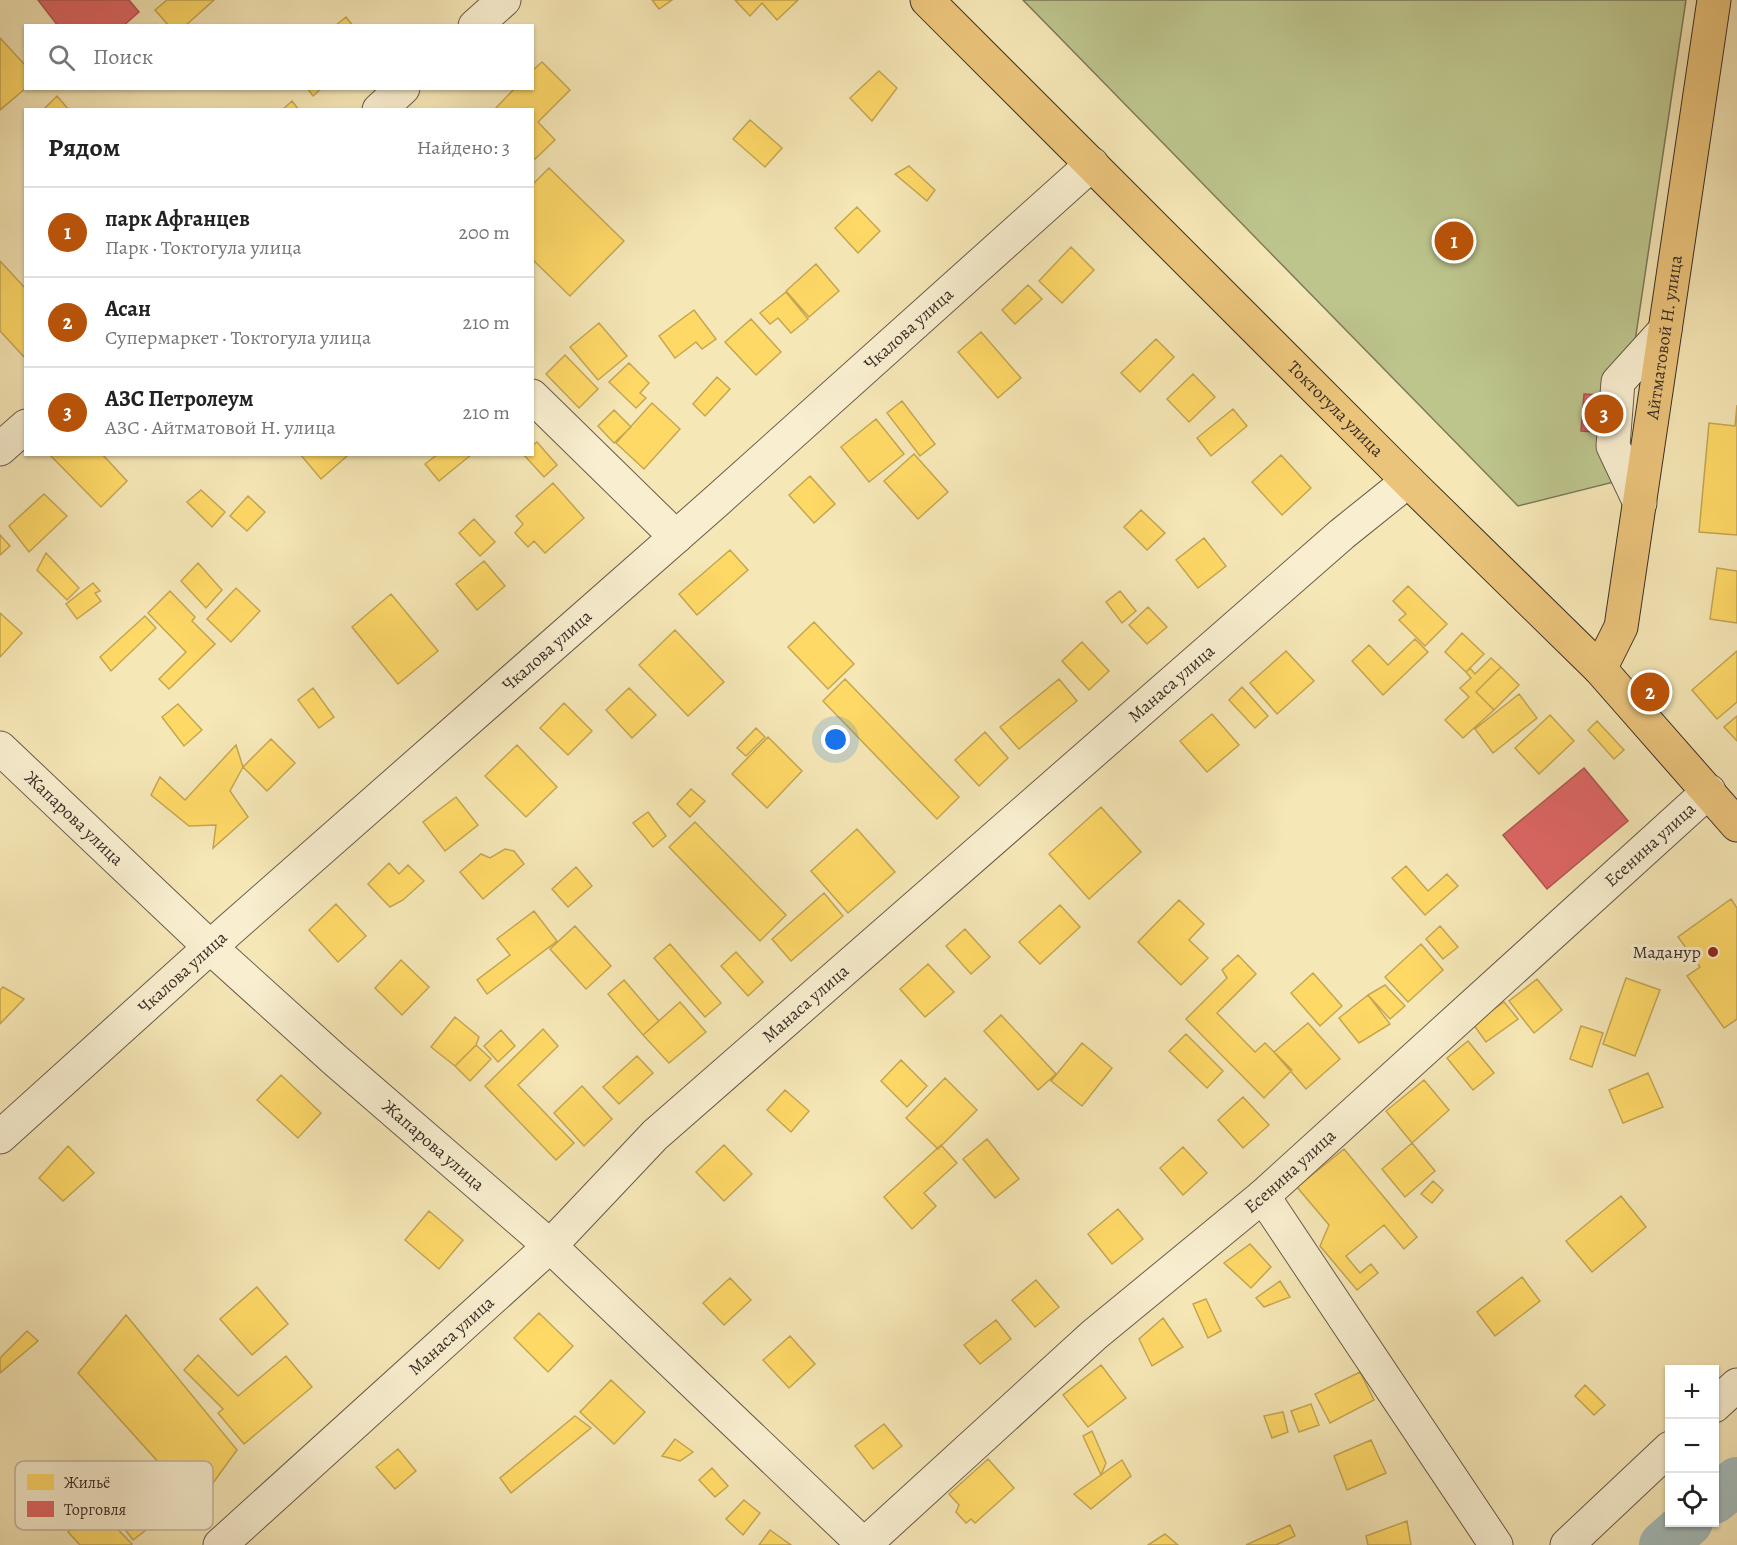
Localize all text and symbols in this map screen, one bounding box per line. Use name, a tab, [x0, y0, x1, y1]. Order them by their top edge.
search box	[24, 24, 534, 90]
icon: search	[45, 41, 78, 74]
text: Поиск	[93, 42, 153, 72]
text: Рядом	[48, 130, 120, 165]
text: Найдено: 3	[417, 134, 510, 161]
text: парк Афганцев	[105, 204, 250, 234]
pin: 1	[1434, 218, 1474, 264]
text: 1	[64, 219, 71, 246]
text: 200 m	[459, 219, 510, 246]
text: Парк · Токтогула улица	[105, 234, 302, 261]
street label: Айтматовой Н. улица	[1640, 253, 1688, 422]
street label: Чкалова улица	[859, 282, 959, 375]
text: Асан	[105, 294, 151, 324]
text: 2	[63, 309, 72, 336]
text: 210 m	[462, 309, 510, 336]
text: Супермаркет · Токтогула улица	[105, 324, 371, 351]
street label: Токтогула улица	[1282, 355, 1390, 463]
text: АЗС Петролеум	[105, 384, 254, 414]
pin: 3	[1584, 392, 1624, 436]
text: 3	[63, 399, 72, 426]
text: 210 m	[462, 399, 510, 426]
text: АЗС · Айтматовой Н. улица	[105, 414, 336, 441]
street label: Чкалова улица	[497, 604, 597, 697]
street label: Манаса улица	[1123, 638, 1220, 728]
pin: 2	[1630, 670, 1670, 714]
your location	[821, 725, 850, 754]
street label: Жапарова улица	[19, 765, 129, 871]
street label: Есенина улица	[1599, 796, 1701, 892]
street label: Чкалова улица	[133, 925, 233, 1019]
place label: Маданур	[1632, 940, 1701, 964]
marker: Маданур	[1706, 945, 1720, 959]
street label: Манаса улица	[757, 958, 854, 1048]
street label: Жапарова улица	[377, 1094, 490, 1197]
street label: Есенина улица	[1239, 1123, 1341, 1219]
street label: Манаса улица	[403, 1290, 500, 1381]
map controls	[1665, 1365, 1719, 1527]
button: +	[1665, 1365, 1719, 1419]
button: −	[1665, 1419, 1719, 1473]
legend	[15, 1461, 213, 1530]
text: Жильё	[64, 1472, 110, 1494]
button: locate	[1665, 1473, 1719, 1527]
text: Торговля	[64, 1499, 127, 1521]

